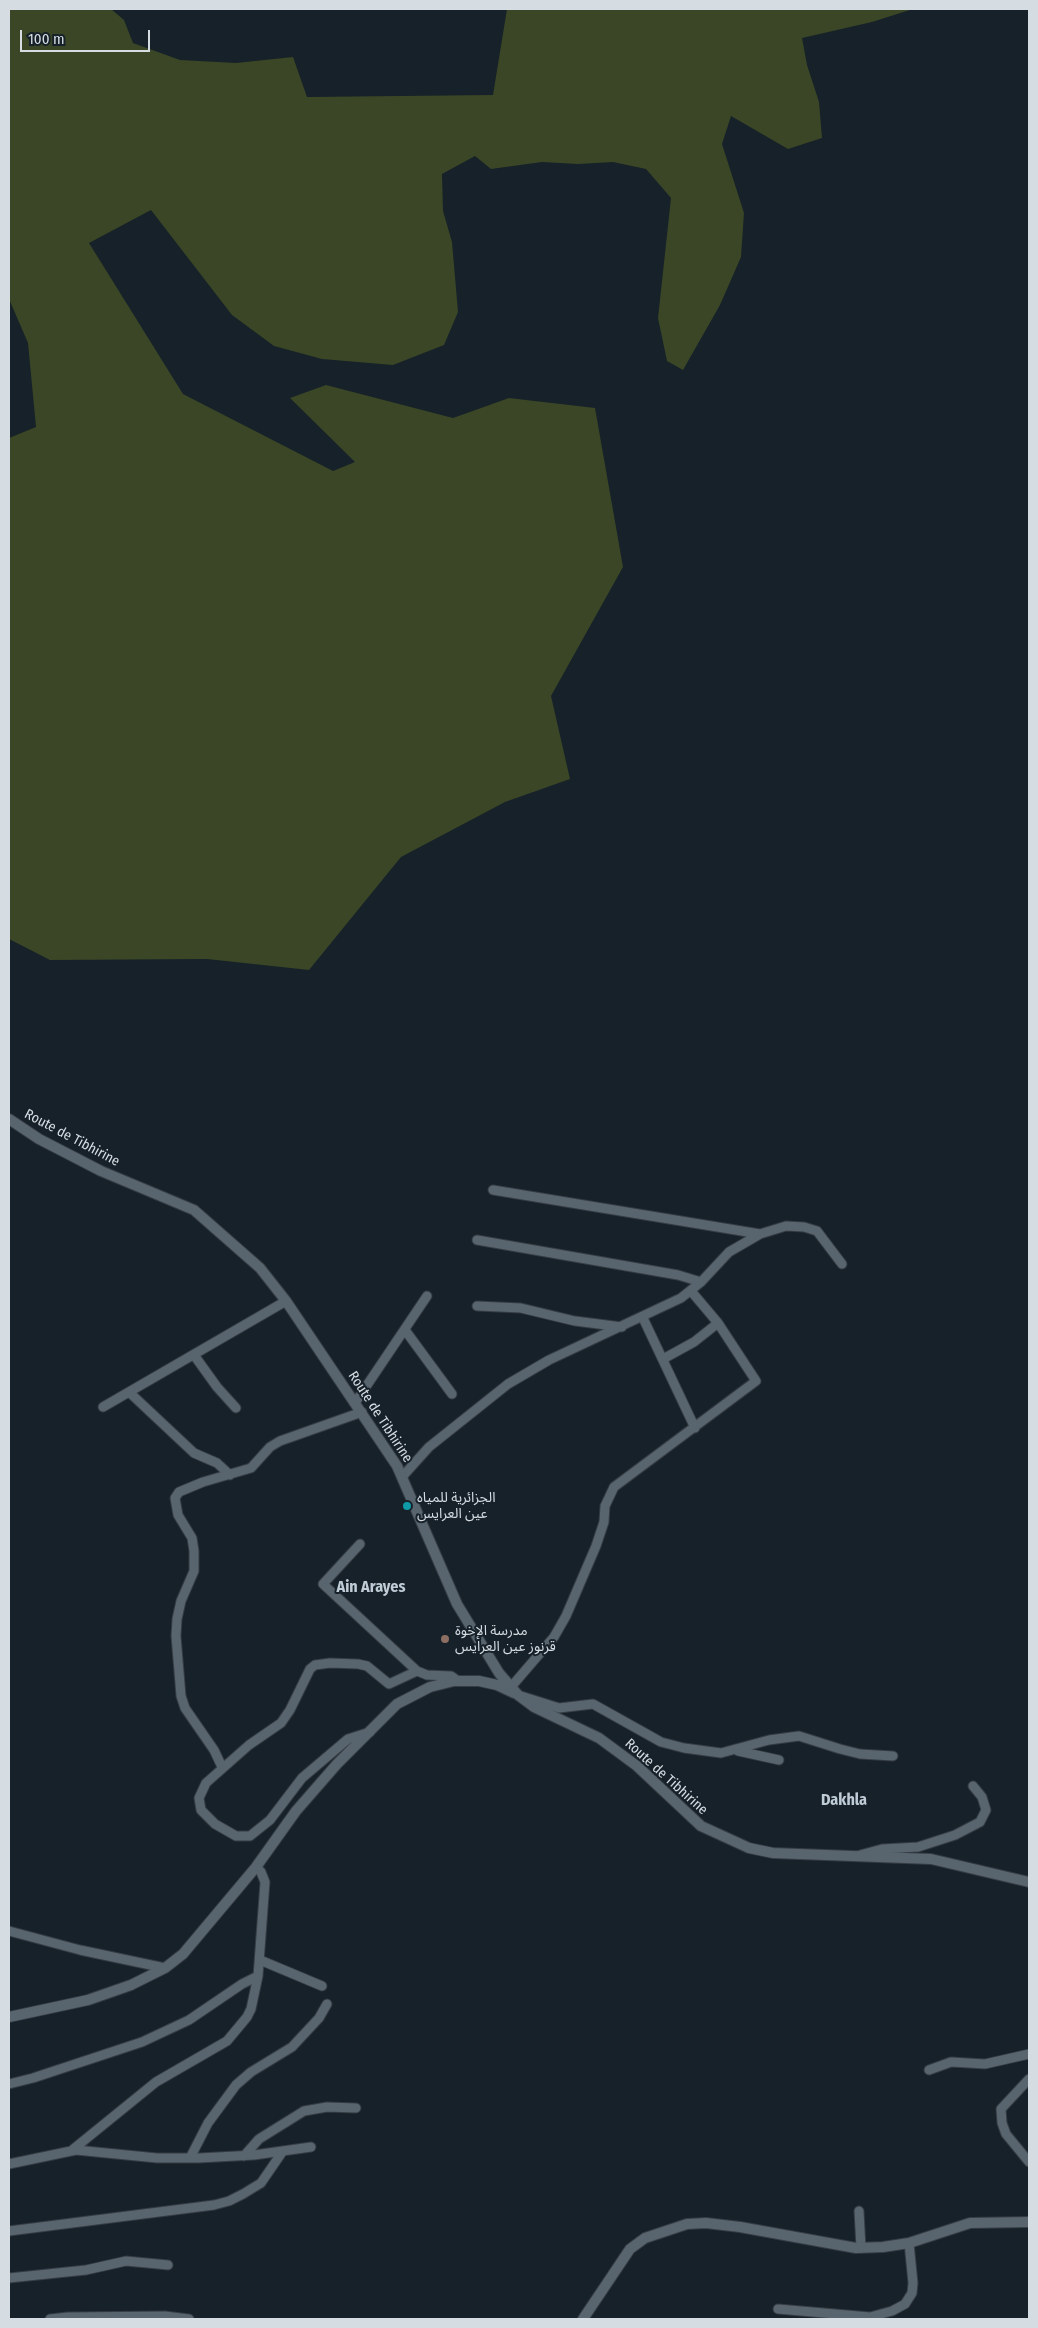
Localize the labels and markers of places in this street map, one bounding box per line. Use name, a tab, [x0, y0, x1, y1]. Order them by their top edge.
place label: الجزائرية للمياه عين العرايس	[417, 1490, 495, 1522]
marker: الجزائرية للمياه عين العرايس	[401, 1500, 413, 1512]
place label: مدرسة الإخوة قرنوز عين العرايس	[455, 1623, 556, 1655]
marker: مدرسة الإخوة قرنوز عين العرايس	[439, 1633, 451, 1645]

